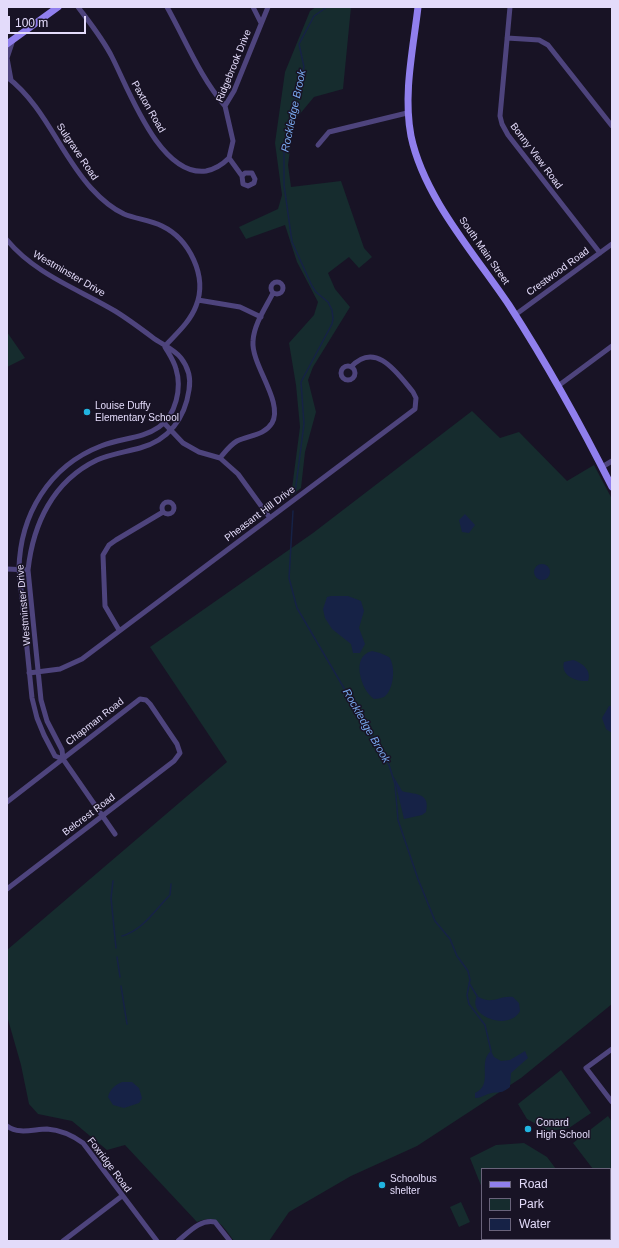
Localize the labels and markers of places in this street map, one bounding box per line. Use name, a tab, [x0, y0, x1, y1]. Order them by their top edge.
place label: Louise Duffy Elementary School	[95, 400, 179, 424]
marker: Louise Duffy Elementary School	[82, 407, 92, 417]
place label: Conard High School	[536, 1117, 590, 1140]
marker: Conard High School	[523, 1124, 533, 1134]
place label: Schoolbus shelter	[390, 1173, 437, 1196]
marker: Schoolbus shelter	[377, 1180, 387, 1190]

